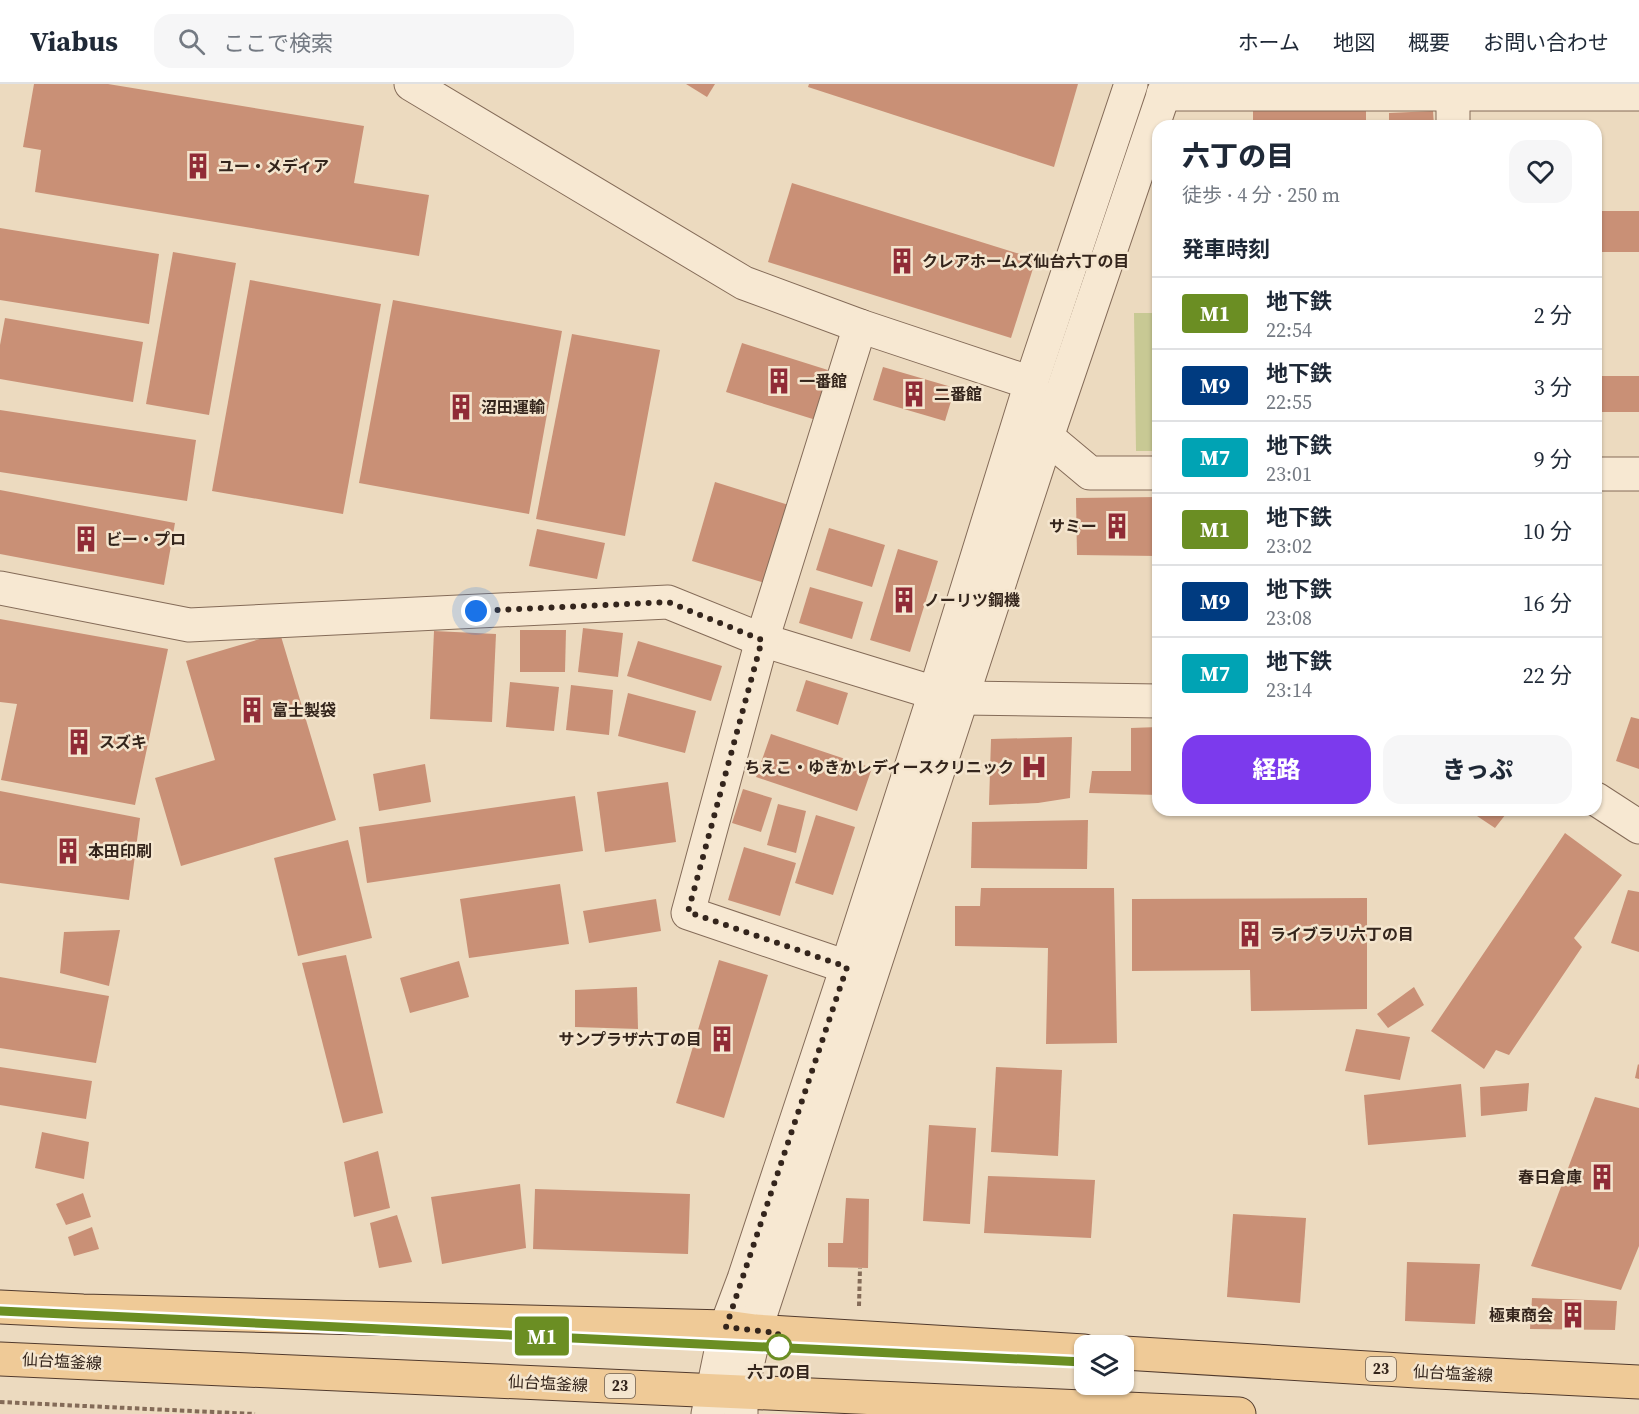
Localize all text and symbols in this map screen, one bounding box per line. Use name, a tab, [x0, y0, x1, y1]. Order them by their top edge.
search box	[154, 14, 574, 68]
text: Viabus	[30, 22, 118, 60]
icon: search	[175, 25, 208, 58]
text: ここで検索	[223, 28, 333, 58]
text: ホーム	[1238, 28, 1300, 57]
text: 地図	[1333, 28, 1375, 57]
text: 概要	[1408, 28, 1450, 57]
text: お問い合わせ	[1483, 28, 1609, 57]
text: 六丁の目	[1182, 137, 1294, 175]
button: heart	[1509, 140, 1572, 203]
building icon: ユー・メディア	[183, 151, 213, 181]
place label: ユー・メディア	[218, 155, 329, 177]
text: 徒歩 · 4 分 · 250 m	[1182, 181, 1340, 209]
text: 発車時刻	[1182, 234, 1270, 264]
building icon: クレアホームズ仙台六丁の目	[887, 246, 917, 276]
place label: クレアホームズ仙台六丁の目	[922, 250, 1130, 272]
text: 地下鉄	[1266, 286, 1332, 316]
text: M1	[1200, 299, 1230, 328]
text: 2 分	[1534, 300, 1572, 330]
text: 22:54	[1266, 316, 1312, 344]
text: 地下鉄	[1266, 358, 1332, 388]
building icon: 一番館	[764, 366, 794, 396]
place label: 一番館	[799, 370, 847, 392]
text: M9	[1200, 371, 1230, 400]
text: 3 分	[1534, 372, 1572, 402]
building icon: 二番館	[899, 379, 929, 409]
place label: 二番館	[934, 383, 982, 405]
text: 22:55	[1266, 388, 1312, 416]
building icon: 沼田運輸	[446, 392, 476, 422]
place label: 沼田運輸	[481, 396, 545, 418]
text: 地下鉄	[1266, 430, 1332, 460]
text: M7	[1200, 443, 1230, 472]
text: 9 分	[1534, 444, 1572, 474]
text: 23:01	[1266, 460, 1312, 488]
text: 地下鉄	[1266, 502, 1332, 532]
building icon: サミー	[1102, 511, 1132, 541]
place label: サミー	[1049, 515, 1097, 537]
text: M1	[1200, 515, 1230, 544]
text: 10 分	[1523, 516, 1572, 546]
building icon: ビー・プロ	[71, 524, 101, 554]
place label: ビー・プロ	[106, 528, 186, 550]
text: 23:02	[1266, 532, 1312, 560]
text: 地下鉄	[1266, 574, 1332, 604]
building icon: ノーリツ鋼機	[889, 585, 919, 615]
text: M9	[1200, 587, 1230, 616]
text: 16 分	[1523, 588, 1572, 618]
place label: ノーリツ鋼機	[924, 589, 1020, 611]
your location	[461, 596, 491, 626]
text: 23:08	[1266, 604, 1312, 632]
text: 地下鉄	[1266, 646, 1332, 676]
text: M7	[1200, 659, 1230, 688]
text: 22 分	[1523, 660, 1572, 690]
text: 23:14	[1266, 676, 1312, 704]
building icon: 富士製袋	[237, 695, 267, 725]
place label: 富士製袋	[272, 699, 336, 721]
building icon: スズキ	[64, 727, 94, 757]
place label: スズキ	[99, 731, 147, 753]
button: 経路	[1182, 735, 1371, 804]
button: きっぷ	[1383, 735, 1572, 804]
hospital icon: ちえこ・ゆきかレディースクリニック	[1019, 752, 1049, 782]
place label: ちえこ・ゆきかレディースクリニック	[744, 756, 1014, 778]
building icon: 本田印刷	[53, 836, 83, 866]
place label: 本田印刷	[88, 840, 152, 862]
building icon: ライブラリ六丁の目	[1235, 919, 1265, 949]
place label: ライブラリ六丁の目	[1270, 923, 1414, 945]
building icon: サンプラザ六丁の目	[707, 1024, 737, 1054]
place label: サンプラザ六丁の目	[558, 1028, 702, 1050]
building icon: 春日倉庫	[1587, 1162, 1617, 1192]
place label: 春日倉庫	[1518, 1166, 1582, 1188]
building icon: 極東商会	[1558, 1300, 1588, 1330]
place label: 極東商会	[1489, 1304, 1553, 1326]
line badge: M1	[515, 1316, 569, 1356]
text: M1	[527, 1322, 557, 1351]
marker: 六丁の目	[766, 1334, 792, 1360]
map controls	[1074, 1335, 1134, 1395]
button: layers	[1074, 1335, 1134, 1395]
street label: 仙台塩釜線	[21, 1348, 103, 1374]
road number: 23	[1366, 1357, 1396, 1381]
street label: 仙台塩釜線	[1412, 1360, 1494, 1386]
place label: 六丁の目	[747, 1361, 811, 1383]
street label: 仙台塩釜線	[507, 1370, 589, 1396]
road number: 23	[605, 1374, 635, 1398]

